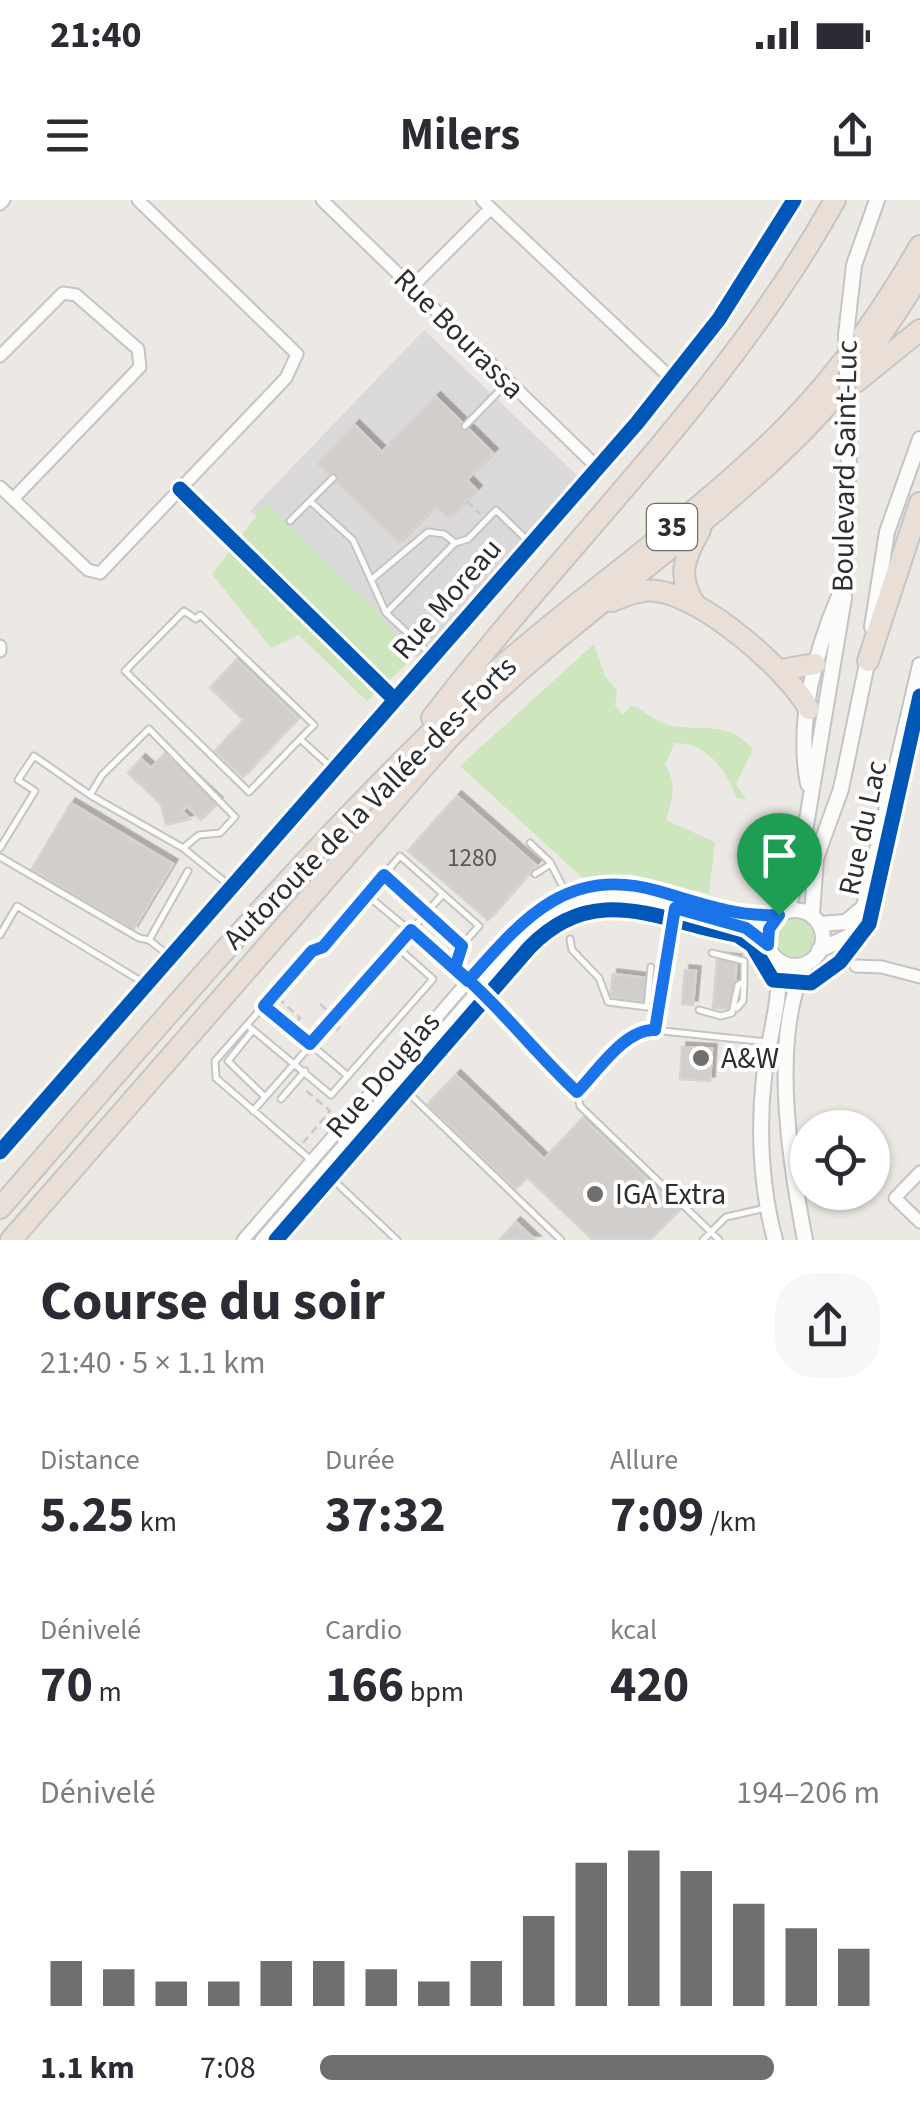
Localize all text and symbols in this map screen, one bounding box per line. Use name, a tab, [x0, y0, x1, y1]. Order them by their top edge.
text: 21:40	[50, 8, 142, 62]
text: Milers	[400, 103, 520, 167]
icon: menu	[40, 108, 95, 163]
icon: share	[825, 108, 880, 163]
street label: Rue Bourassa	[384, 259, 534, 409]
street label: Boulevard Saint-Luc	[821, 340, 869, 592]
road number: 35	[647, 504, 697, 550]
street label: Rue Moreau	[382, 529, 512, 669]
street label: Autoroute de la Vallée-des-Forts	[213, 646, 527, 960]
street label: Rue du Lac	[828, 757, 898, 899]
pin	[737, 813, 822, 916]
icon: arrive	[752, 828, 807, 883]
house number: 1280	[447, 840, 497, 876]
street label: Rue Douglas	[316, 1002, 450, 1148]
place label: A&W	[721, 1037, 779, 1080]
marker: A&W	[690, 1047, 712, 1069]
map controls	[790, 1110, 890, 1210]
button: locate	[790, 1110, 890, 1210]
place label: IGA Extra	[615, 1173, 726, 1216]
marker: IGA Extra	[584, 1183, 606, 1205]
text: Course du soir	[40, 1263, 385, 1341]
button: share	[775, 1273, 880, 1378]
text: 21:40 · 5 × 1.1 km	[40, 1340, 266, 1386]
text: Distance	[40, 1440, 140, 1480]
text: Durée	[325, 1440, 395, 1480]
text: Allure	[610, 1440, 678, 1480]
text: 5.25	[40, 1480, 134, 1551]
text: 37:32	[325, 1480, 446, 1551]
text: 7:09	[610, 1480, 704, 1551]
text: km	[134, 1502, 177, 1542]
text: /km	[704, 1502, 757, 1542]
text: Dénivelé	[40, 1610, 141, 1650]
text: Cardio	[325, 1610, 402, 1650]
text: kcal	[610, 1610, 657, 1650]
text: 70	[40, 1650, 93, 1721]
text: 166	[325, 1650, 404, 1721]
text: 420	[610, 1650, 689, 1721]
text: m	[93, 1672, 122, 1712]
text: bpm	[404, 1672, 464, 1712]
text: Dénivelé	[40, 1770, 156, 1816]
text: 194–206 m	[736, 1770, 880, 1816]
text: 1.1 km	[40, 2045, 135, 2091]
text: 7:08	[200, 2045, 256, 2091]

